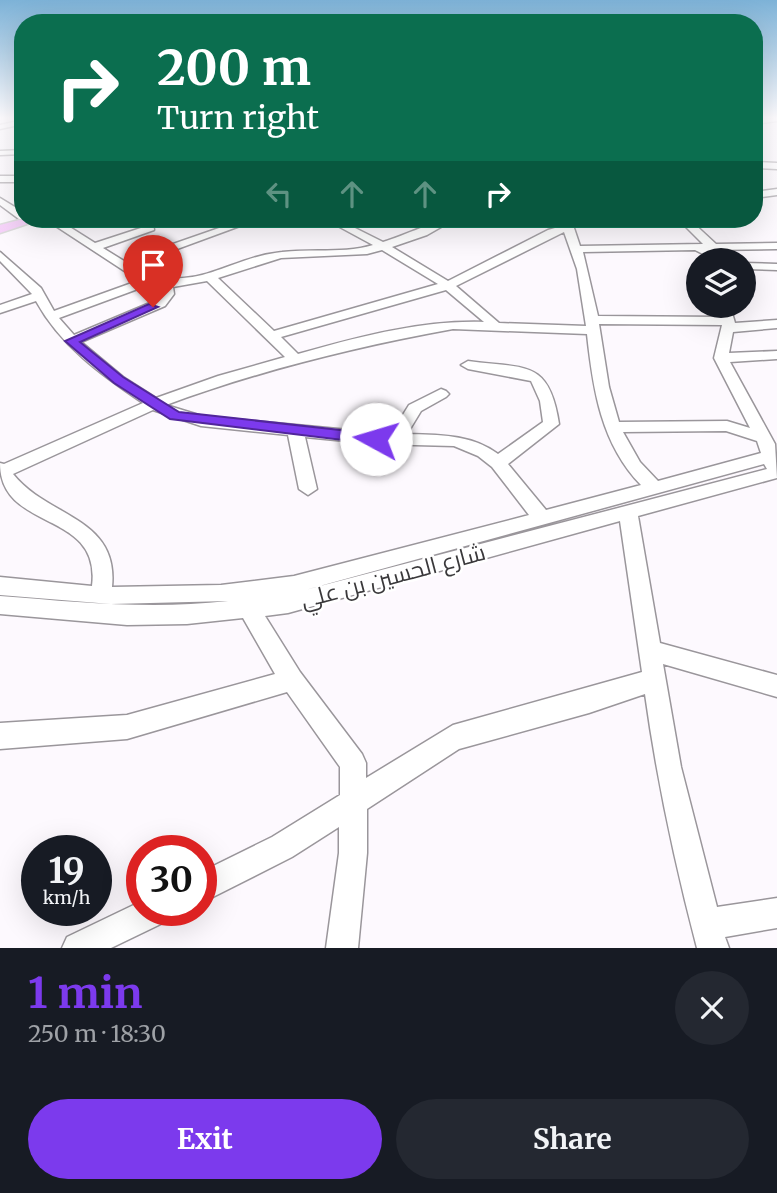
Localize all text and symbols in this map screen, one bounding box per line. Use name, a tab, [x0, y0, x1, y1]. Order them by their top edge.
text: 200 m	[157, 37, 311, 98]
icon: right	[42, 42, 133, 133]
text: Turn right	[157, 98, 319, 138]
icon: left	[260, 175, 298, 213]
icon: ahead	[333, 175, 371, 213]
icon: ahead	[406, 175, 444, 213]
icon: right	[479, 175, 517, 213]
pin	[123, 235, 183, 307]
icon: arrive	[134, 246, 172, 284]
map controls	[686, 248, 756, 318]
button: layers	[686, 248, 756, 318]
position arrow	[339, 402, 413, 476]
street label: شارع الحسين بن علي	[297, 537, 489, 618]
speed limit sign: 30	[126, 835, 217, 926]
text: 19	[48, 849, 85, 893]
text: km/h	[43, 886, 90, 909]
text: 1 min	[28, 967, 142, 1019]
button: close	[675, 971, 749, 1045]
text: 250 m · 18:30	[28, 1019, 166, 1048]
button: Exit	[28, 1099, 382, 1179]
button: Share	[396, 1099, 749, 1179]

